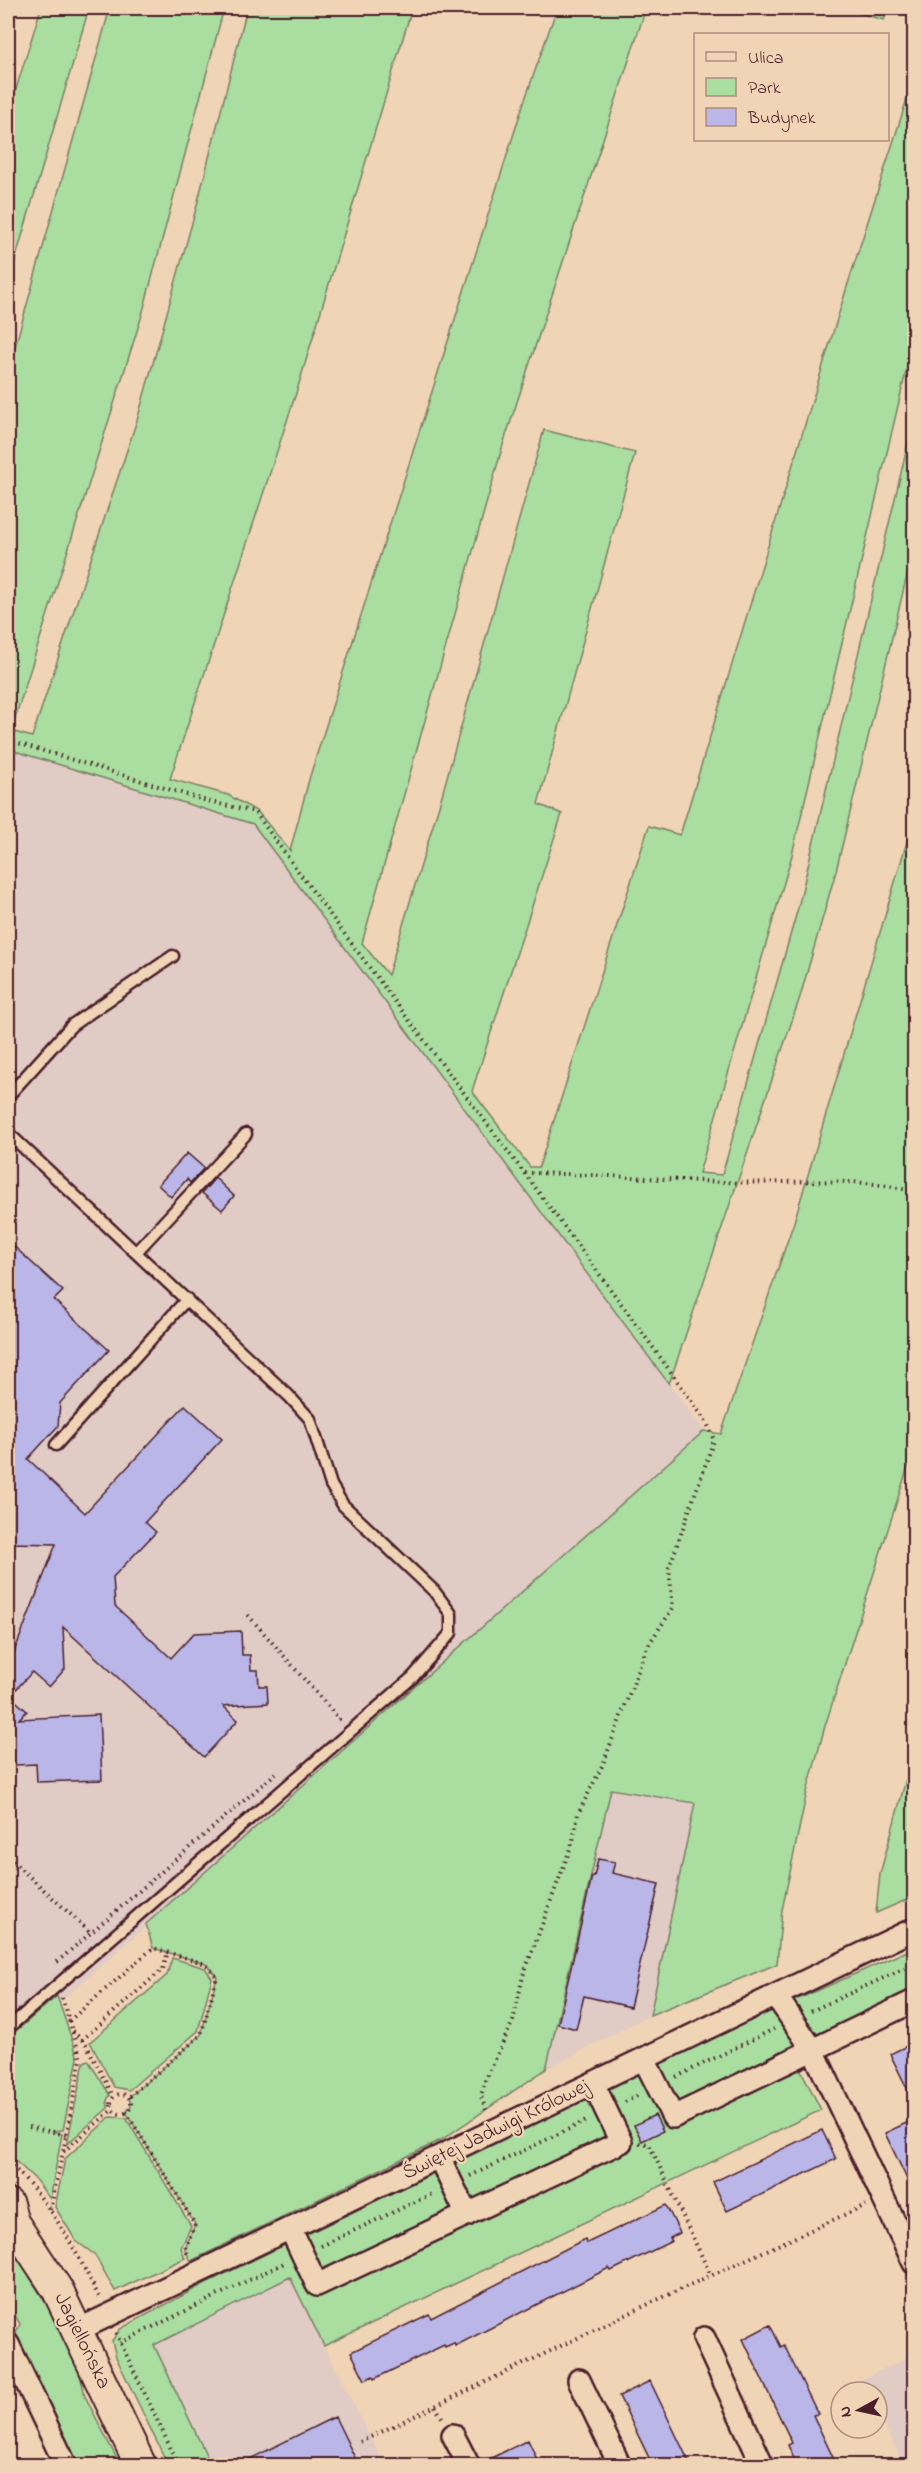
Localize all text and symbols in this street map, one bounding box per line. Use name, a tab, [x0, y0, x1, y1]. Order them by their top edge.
legend	[694, 33, 889, 141]
text: Ulica	[748, 46, 783, 72]
text: Park	[748, 76, 781, 102]
text: Budynek	[747, 106, 815, 132]
street label: Świętej Jadwigi Królowej	[397, 2071, 596, 2190]
street label: Jagiellońska	[44, 2288, 118, 2395]
north arrow	[829, 2380, 889, 2440]
text: N	[833, 2405, 859, 2419]

